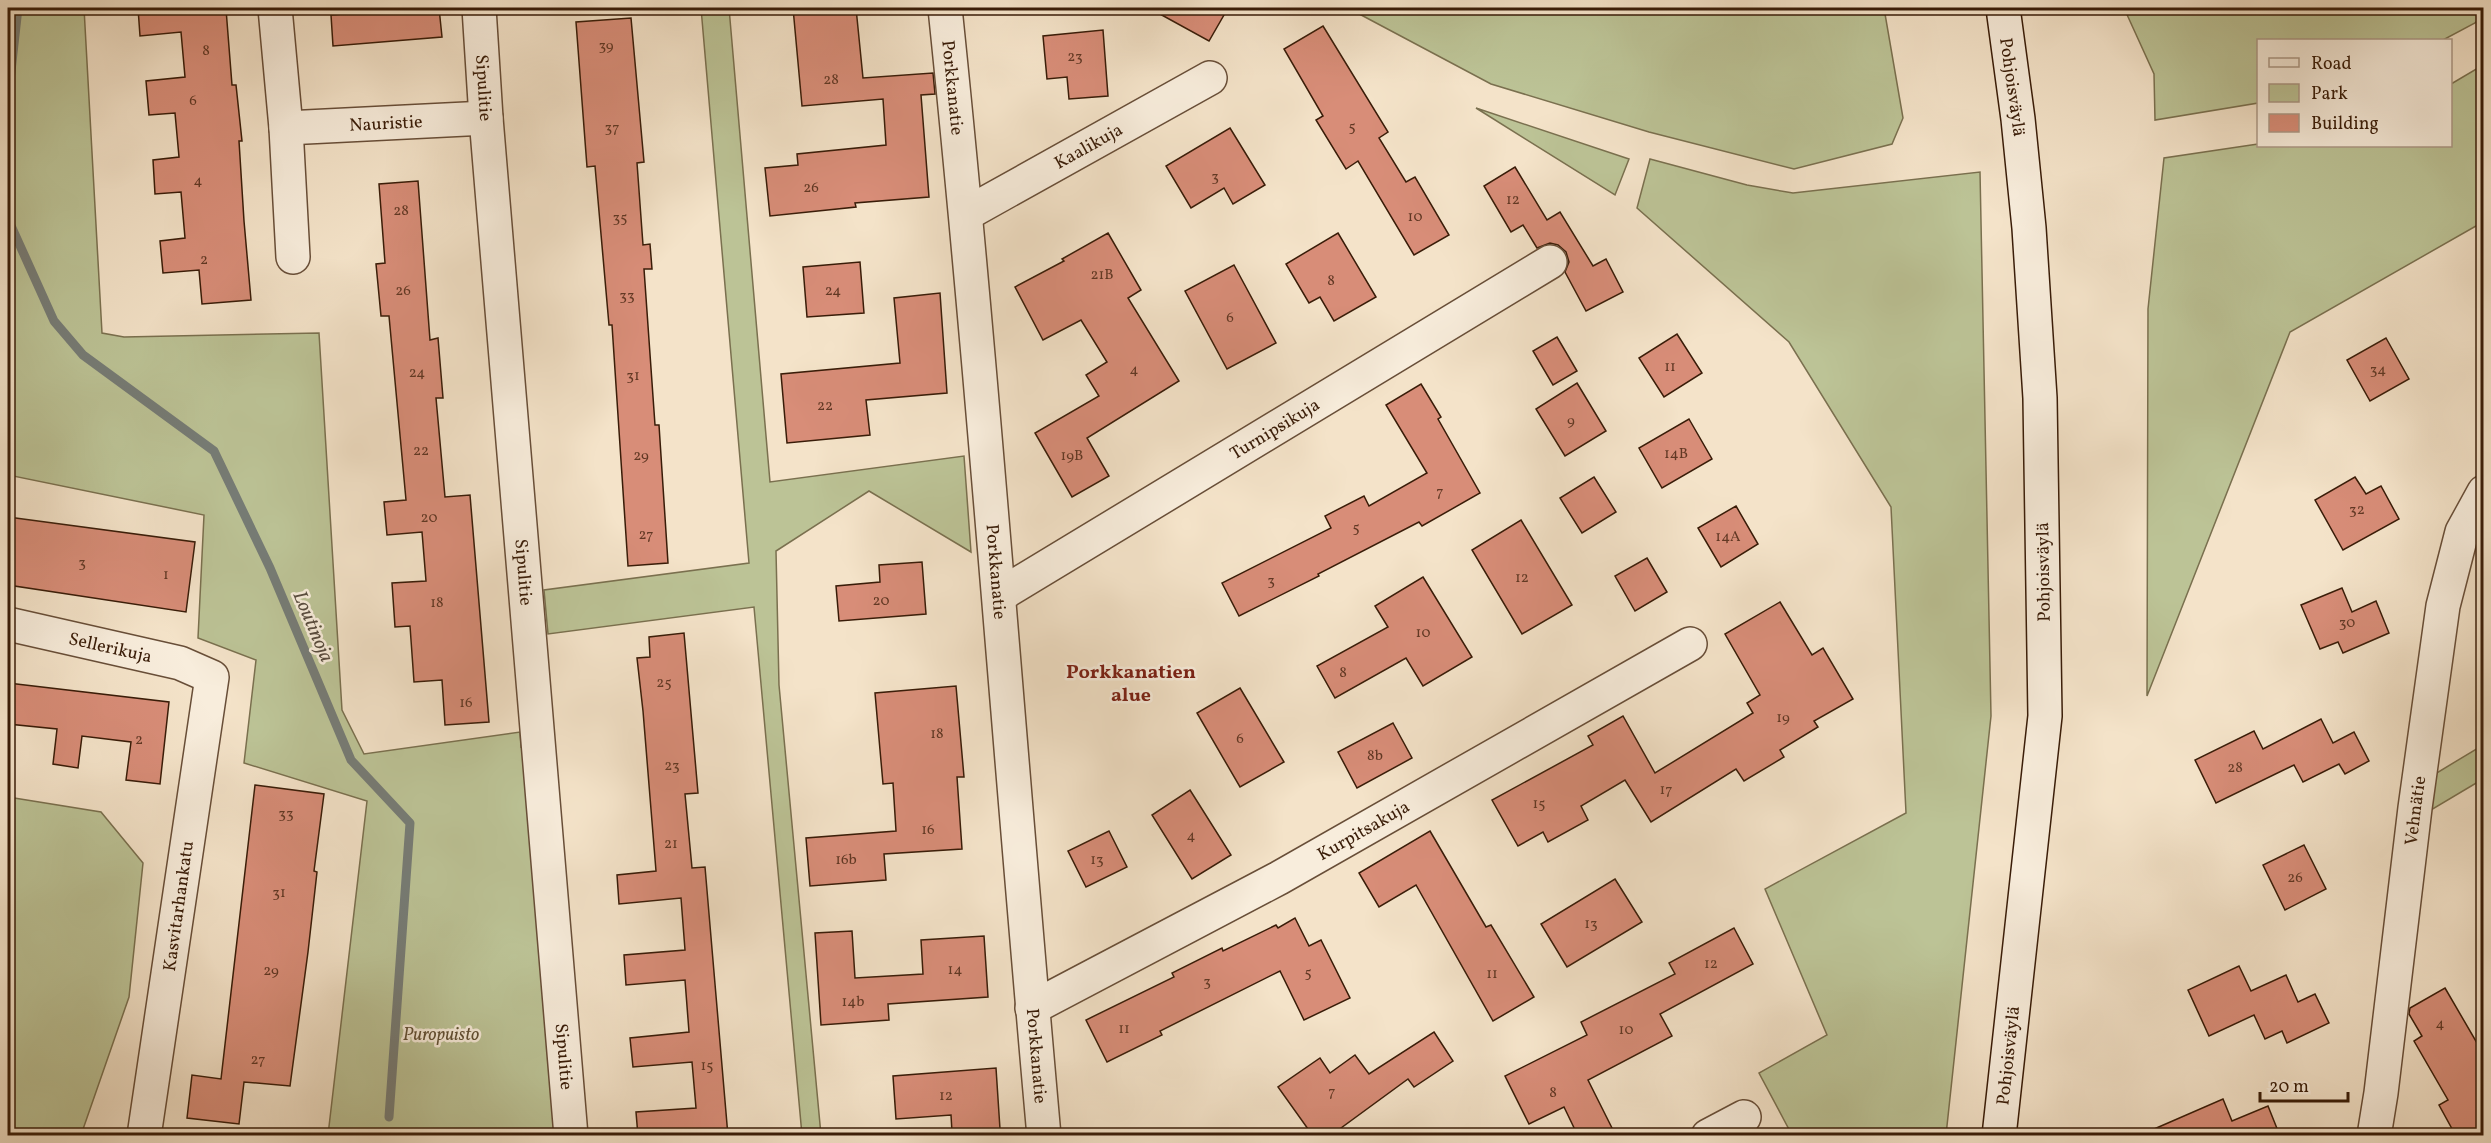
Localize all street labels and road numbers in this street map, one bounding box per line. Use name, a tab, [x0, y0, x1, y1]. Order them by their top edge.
street label: Pohjoisväylä	[1992, 36, 2031, 138]
street label: Porkkanatie	[934, 39, 969, 137]
street label: Sipulitie	[468, 54, 497, 122]
street label: Nauristie	[349, 110, 423, 139]
street label: Kaalikuja	[1050, 118, 1128, 176]
street label: Turnipsikuja	[1226, 393, 1325, 467]
street label: Pohjoisväylä	[2031, 522, 2058, 622]
street label: Porkkanatie	[978, 523, 1011, 620]
street label: Sipulitie	[507, 538, 538, 607]
street label: Sellerikuja	[66, 627, 154, 670]
street label: Vehnätie	[2400, 775, 2433, 847]
street label: Kurpitsakuja	[1313, 795, 1415, 868]
street label: Kasvitarhankatu	[158, 839, 201, 973]
street label: Pohjoisväylä	[1991, 1005, 2027, 1107]
street label: Porkkanatie	[1019, 1007, 1052, 1105]
street label: Sipulitie	[548, 1022, 578, 1091]

